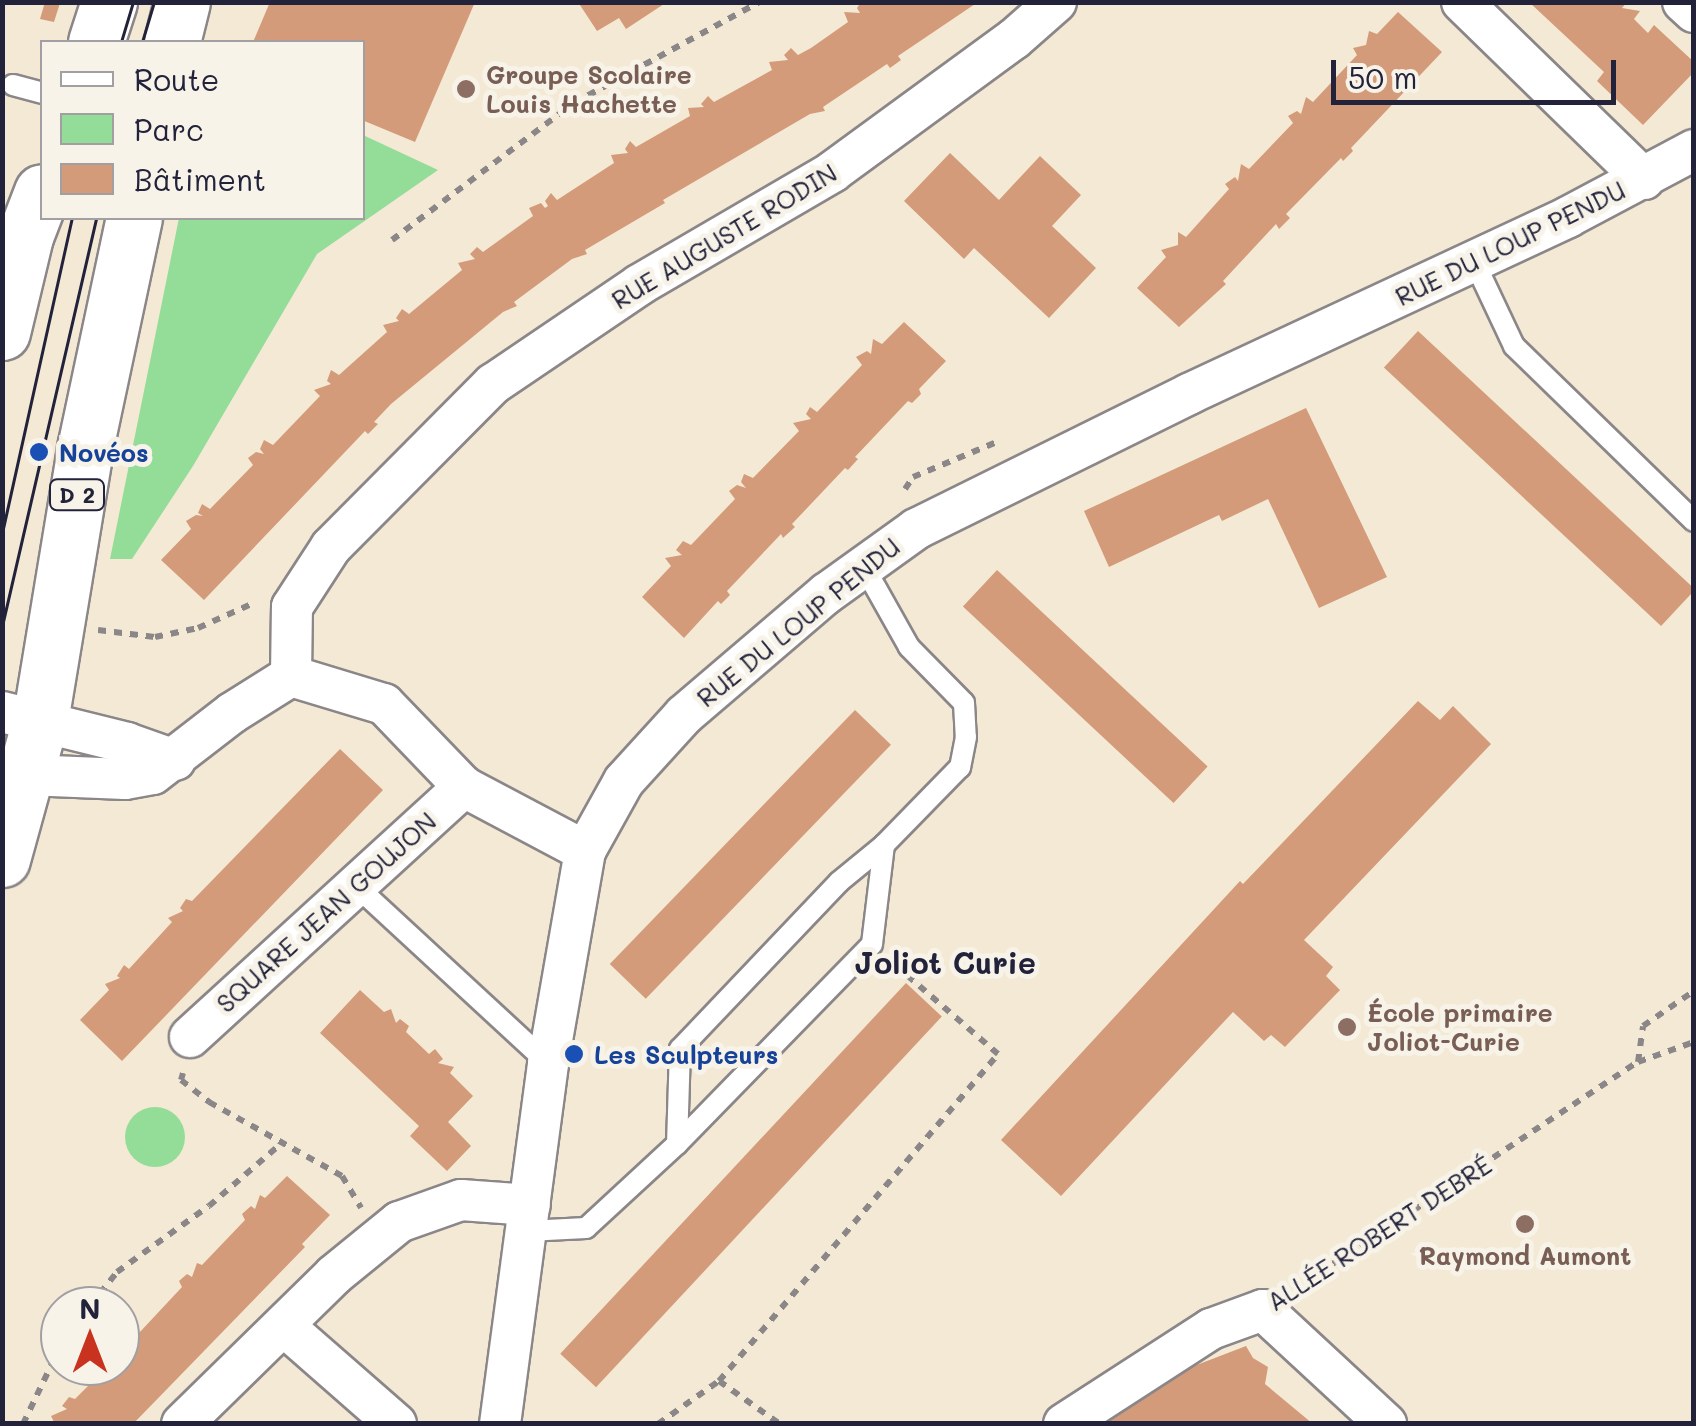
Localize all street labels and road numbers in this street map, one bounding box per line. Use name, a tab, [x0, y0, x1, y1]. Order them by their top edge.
street label: RUE AUGUSTE RODIN	[606, 157, 842, 315]
street label: RUE DU LOUP PENDU	[1390, 174, 1630, 312]
road number: D 2	[47, 478, 107, 512]
street label: RUE DU LOUP PENDU	[691, 531, 905, 713]
street label: SQUARE JEAN GOUJON	[210, 806, 442, 1018]
street label: ALLÉE ROBERT DEBRÉ	[1261, 1149, 1497, 1317]

